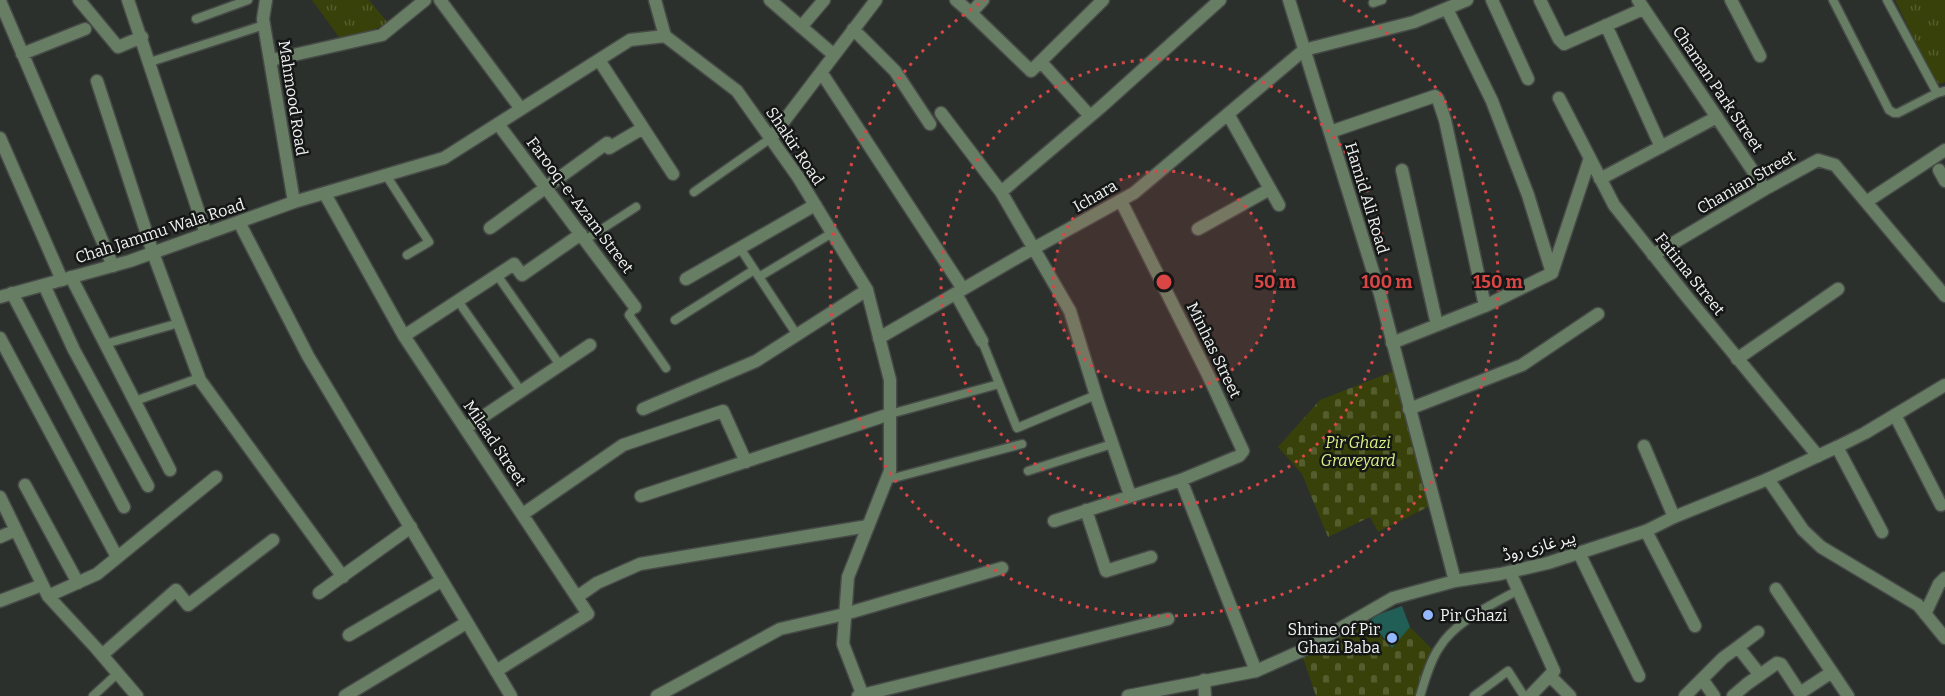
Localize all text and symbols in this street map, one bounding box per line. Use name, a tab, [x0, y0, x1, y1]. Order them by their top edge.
street label: Chaman Park Street	[1669, 22, 1767, 156]
street label: Mahmood Road	[274, 39, 312, 158]
street label: Shakir Road	[762, 103, 828, 189]
street label: Farooq-e-Azam Street	[523, 133, 638, 277]
street label: Hamid Ali Road	[1341, 140, 1393, 256]
street label: Chanian Street	[1693, 146, 1799, 218]
street label: Ichara	[1070, 176, 1120, 216]
street label: Chah Jammu Wala Road	[73, 194, 247, 267]
street label: Fatima Street	[1651, 229, 1729, 319]
text: 50 m	[1254, 271, 1296, 293]
text: 100 m	[1361, 271, 1413, 293]
text: 150 m	[1473, 271, 1523, 293]
centre of rings	[1154, 272, 1174, 292]
street label: Minhas Street	[1183, 299, 1245, 401]
street label: Milaad Street	[460, 397, 531, 489]
park label: Pir Ghazi Graveyard	[1321, 433, 1395, 470]
street label: پیر غازی روڈ	[1500, 527, 1578, 566]
place label: Pir Ghazi	[1440, 606, 1507, 625]
marker: Pir Ghazi	[1421, 608, 1435, 622]
place label: Shrine of Pir Ghazi Baba	[1288, 620, 1380, 657]
marker: Shrine of Pir Ghazi Baba	[1385, 631, 1399, 645]

